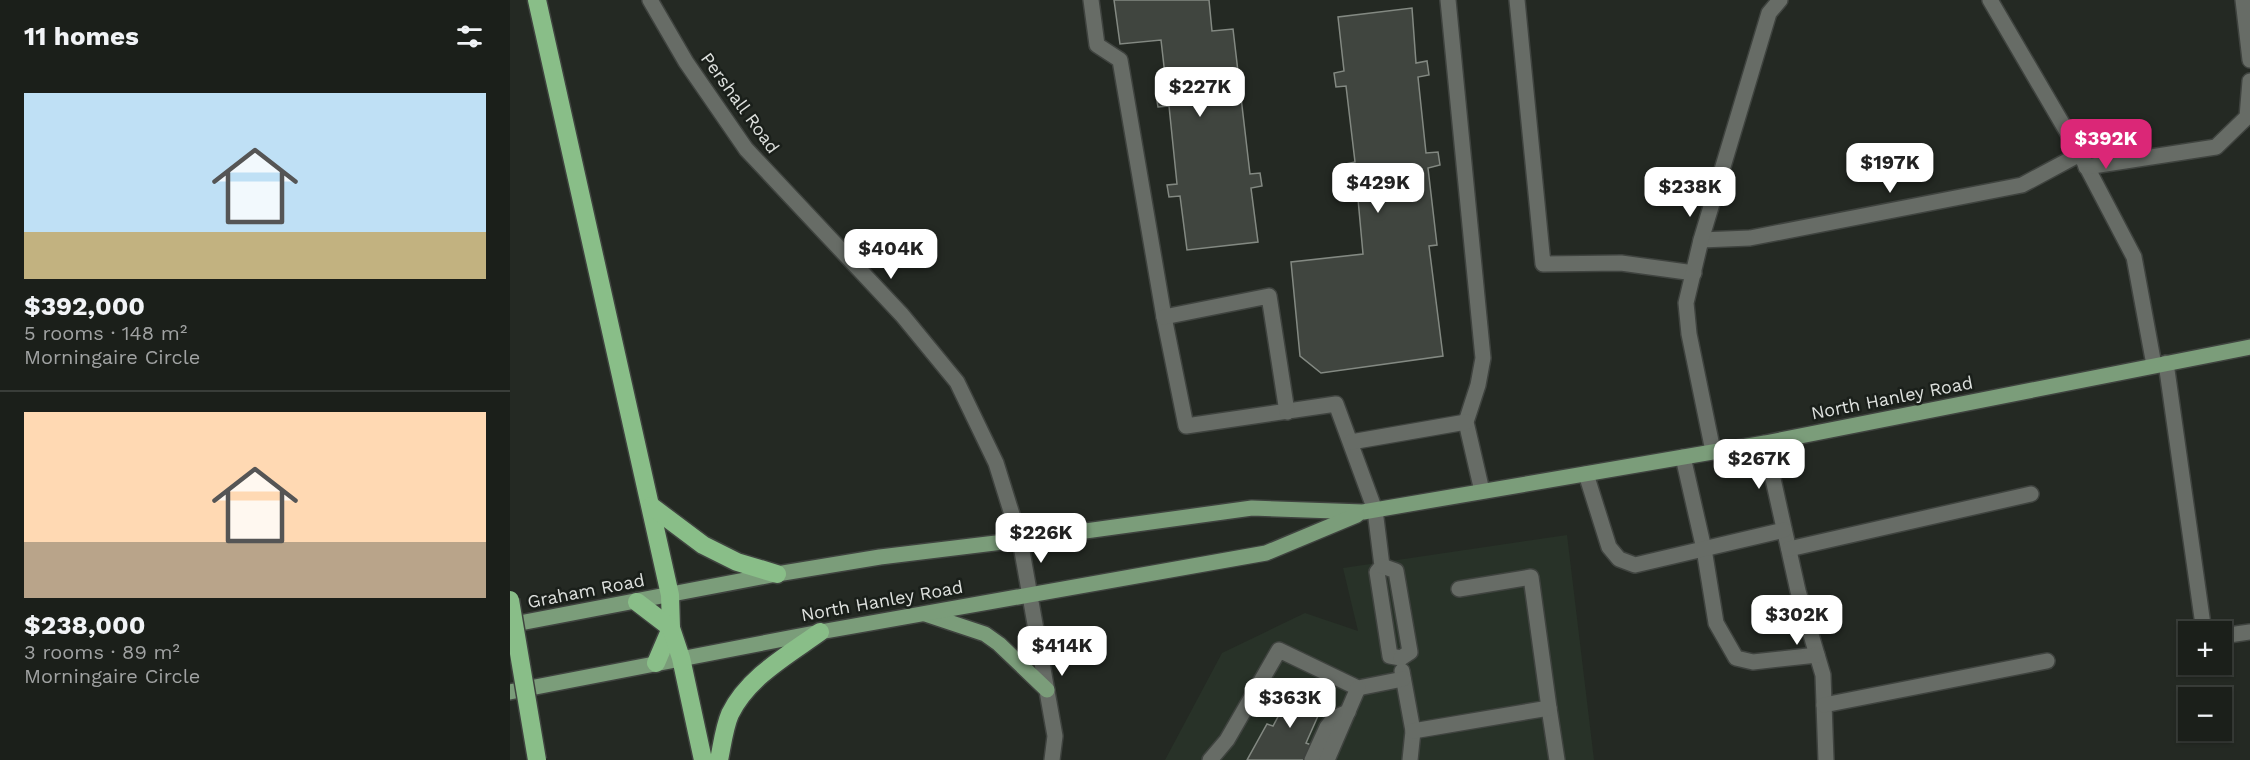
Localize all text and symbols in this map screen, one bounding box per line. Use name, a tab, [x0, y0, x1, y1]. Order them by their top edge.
icon: filters	[453, 20, 486, 53]
text: 11 homes	[24, 21, 139, 51]
street label: Pershall Road	[697, 48, 784, 157]
pin: $227K	[1158, 67, 1242, 118]
text: $227K	[1169, 74, 1231, 98]
pin: $392K	[2064, 119, 2148, 170]
text: $392K	[2075, 126, 2137, 150]
icon: home	[201, 132, 309, 240]
pin: $197K	[1848, 143, 1932, 194]
text: $197K	[1860, 150, 1920, 174]
pin: $429K	[1336, 163, 1420, 214]
pin: $238K	[1648, 167, 1732, 218]
text: $429K	[1346, 170, 1410, 194]
text: $238K	[1659, 174, 1722, 198]
pin: $404K	[849, 229, 933, 280]
text: $404K	[858, 236, 924, 260]
text: $392,000	[24, 291, 145, 321]
text: 5 rooms · 148 m²	[24, 321, 187, 345]
text: Morningaire Circle	[24, 345, 200, 369]
street label: North Hanley Road	[1809, 372, 1975, 423]
pin: $267K	[1717, 439, 1801, 490]
text: $267K	[1728, 446, 1790, 470]
icon: home	[201, 451, 309, 559]
pin: $226K	[999, 513, 1083, 564]
text: $226K	[1010, 520, 1072, 544]
street label: Graham Road	[526, 569, 646, 612]
street label: North Hanley Road	[799, 576, 965, 625]
pin: $302K	[1755, 595, 1839, 646]
text: $302K	[1765, 602, 1829, 626]
text: $238,000	[24, 610, 145, 640]
map controls	[2178, 621, 2232, 741]
button: +	[2178, 621, 2232, 675]
pin: $414K	[1020, 626, 1104, 677]
text: $414K	[1032, 633, 1092, 657]
text: 3 rooms · 89 m²	[24, 640, 180, 664]
text: Morningaire Circle	[24, 664, 200, 688]
pin: $363K	[1248, 678, 1332, 729]
text: $363K	[1259, 685, 1321, 709]
button: −	[2178, 687, 2232, 741]

